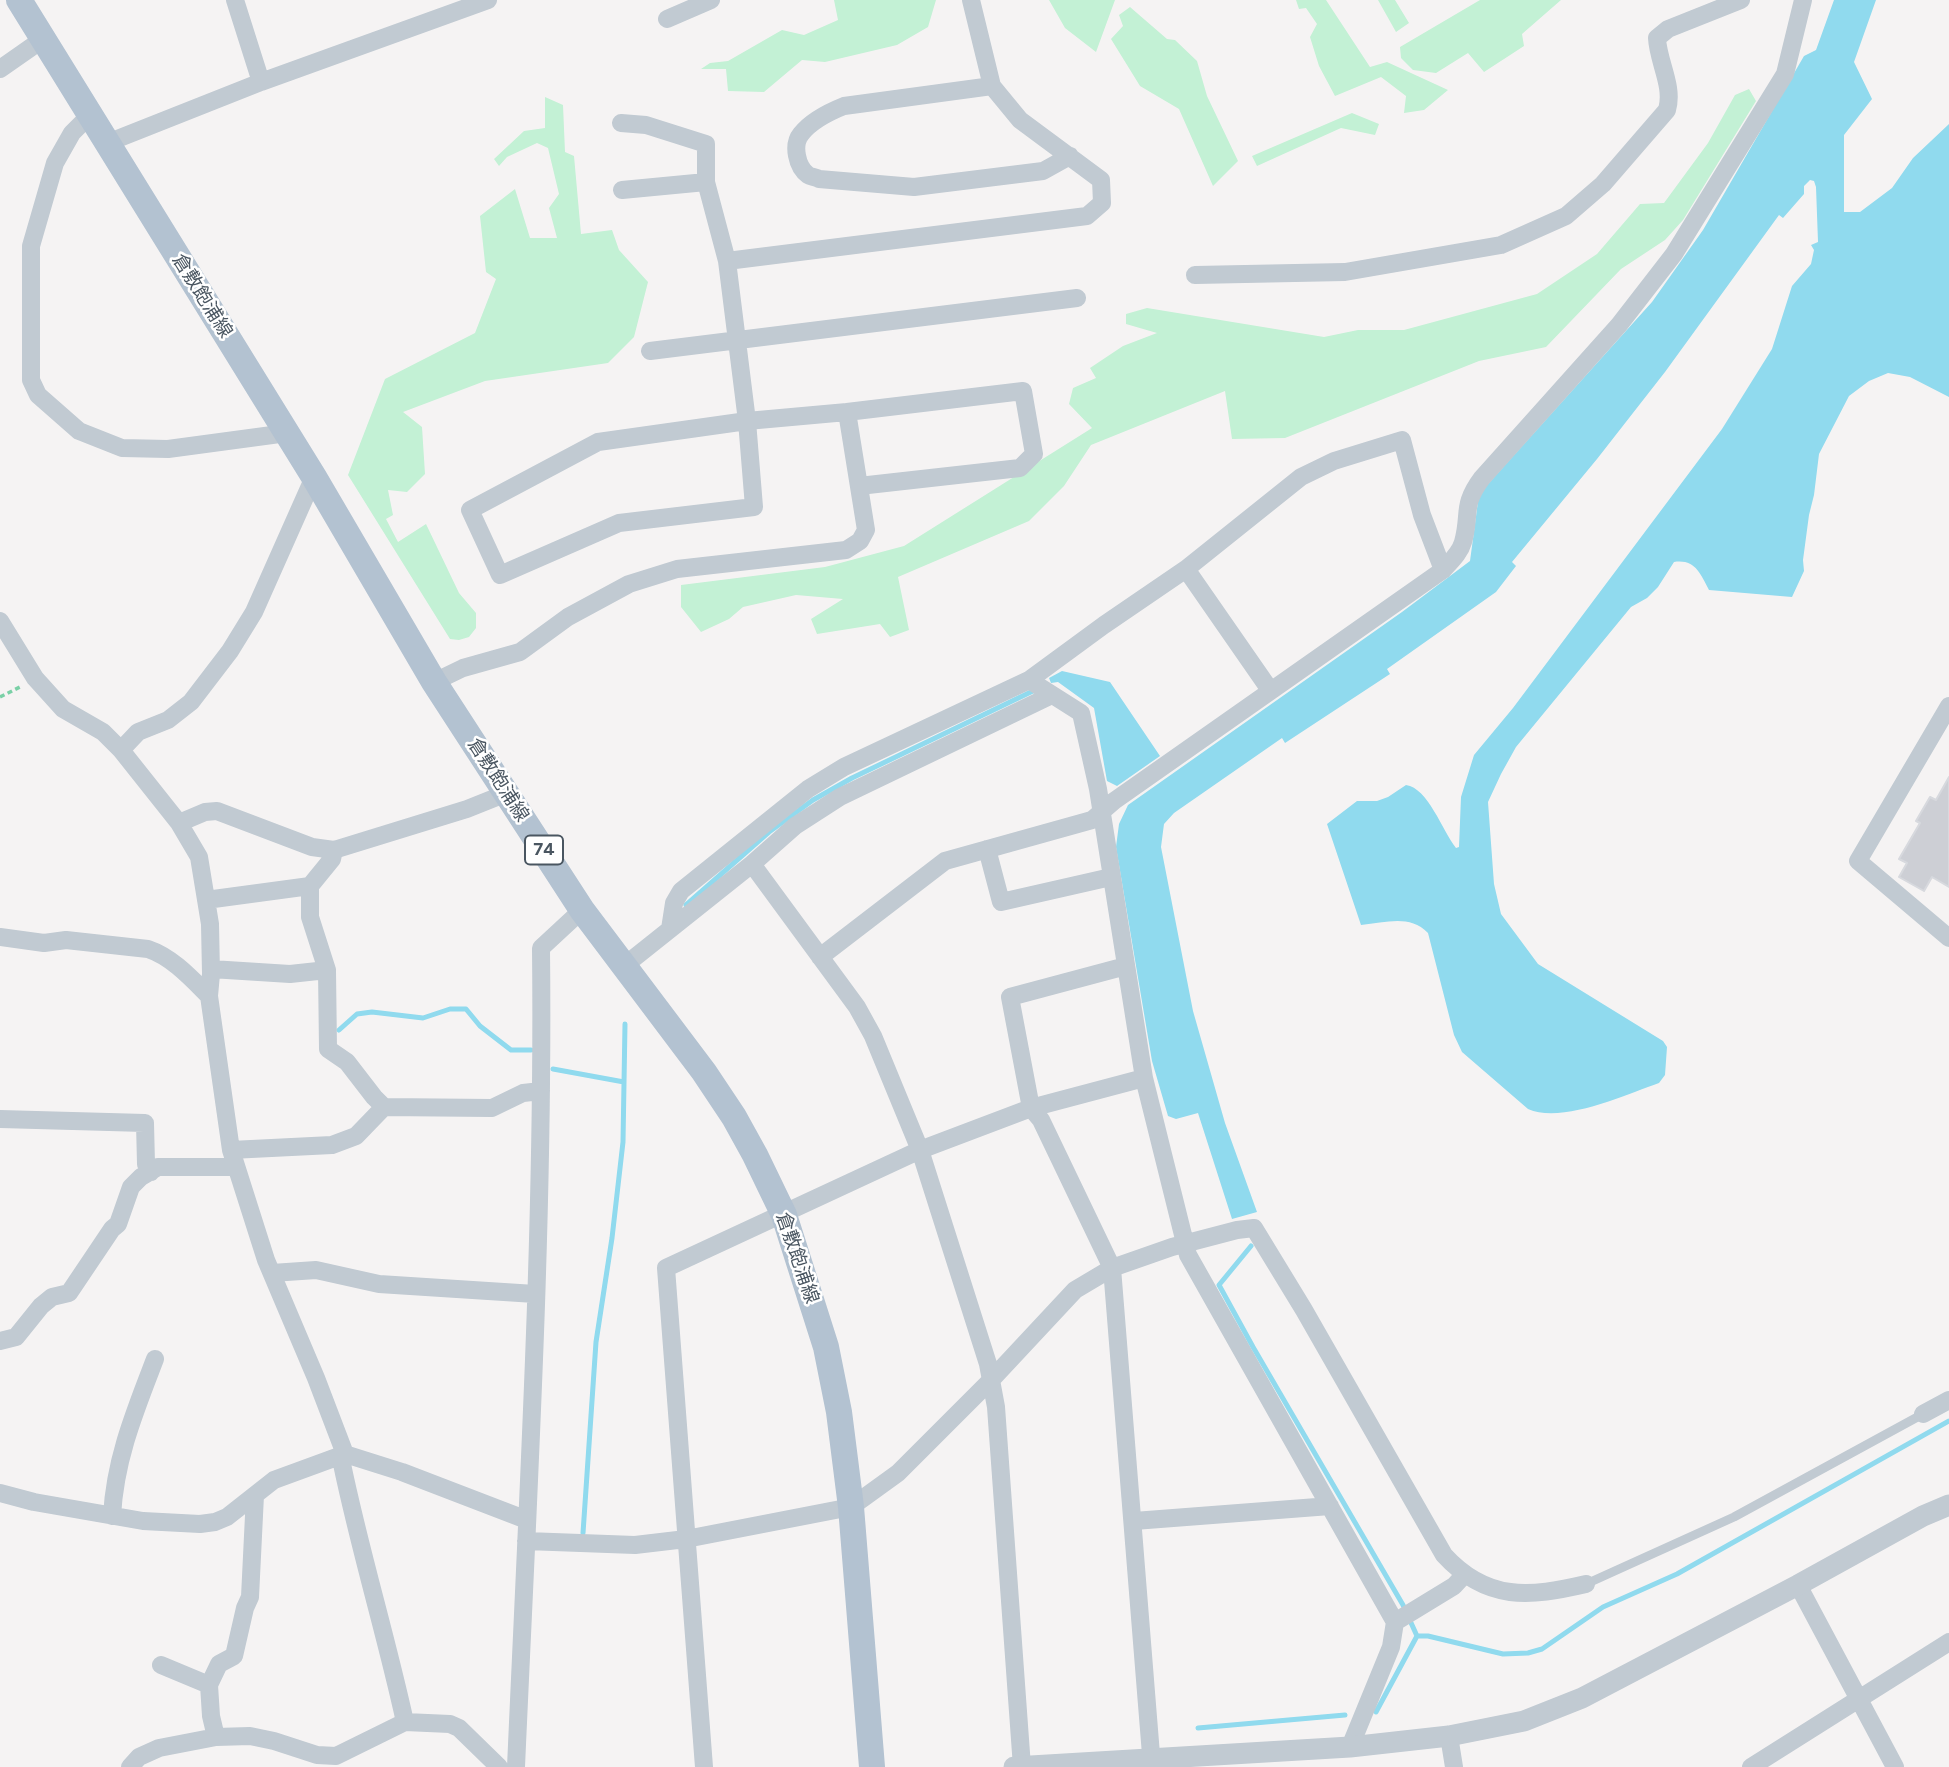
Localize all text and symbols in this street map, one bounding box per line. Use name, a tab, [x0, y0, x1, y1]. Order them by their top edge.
street label: 倉敷飽浦線	[167, 250, 237, 342]
street label: 倉敷飽浦線	[463, 734, 533, 826]
road number: 74	[525, 836, 563, 864]
street label: 倉敷飽浦線	[771, 1209, 823, 1307]

